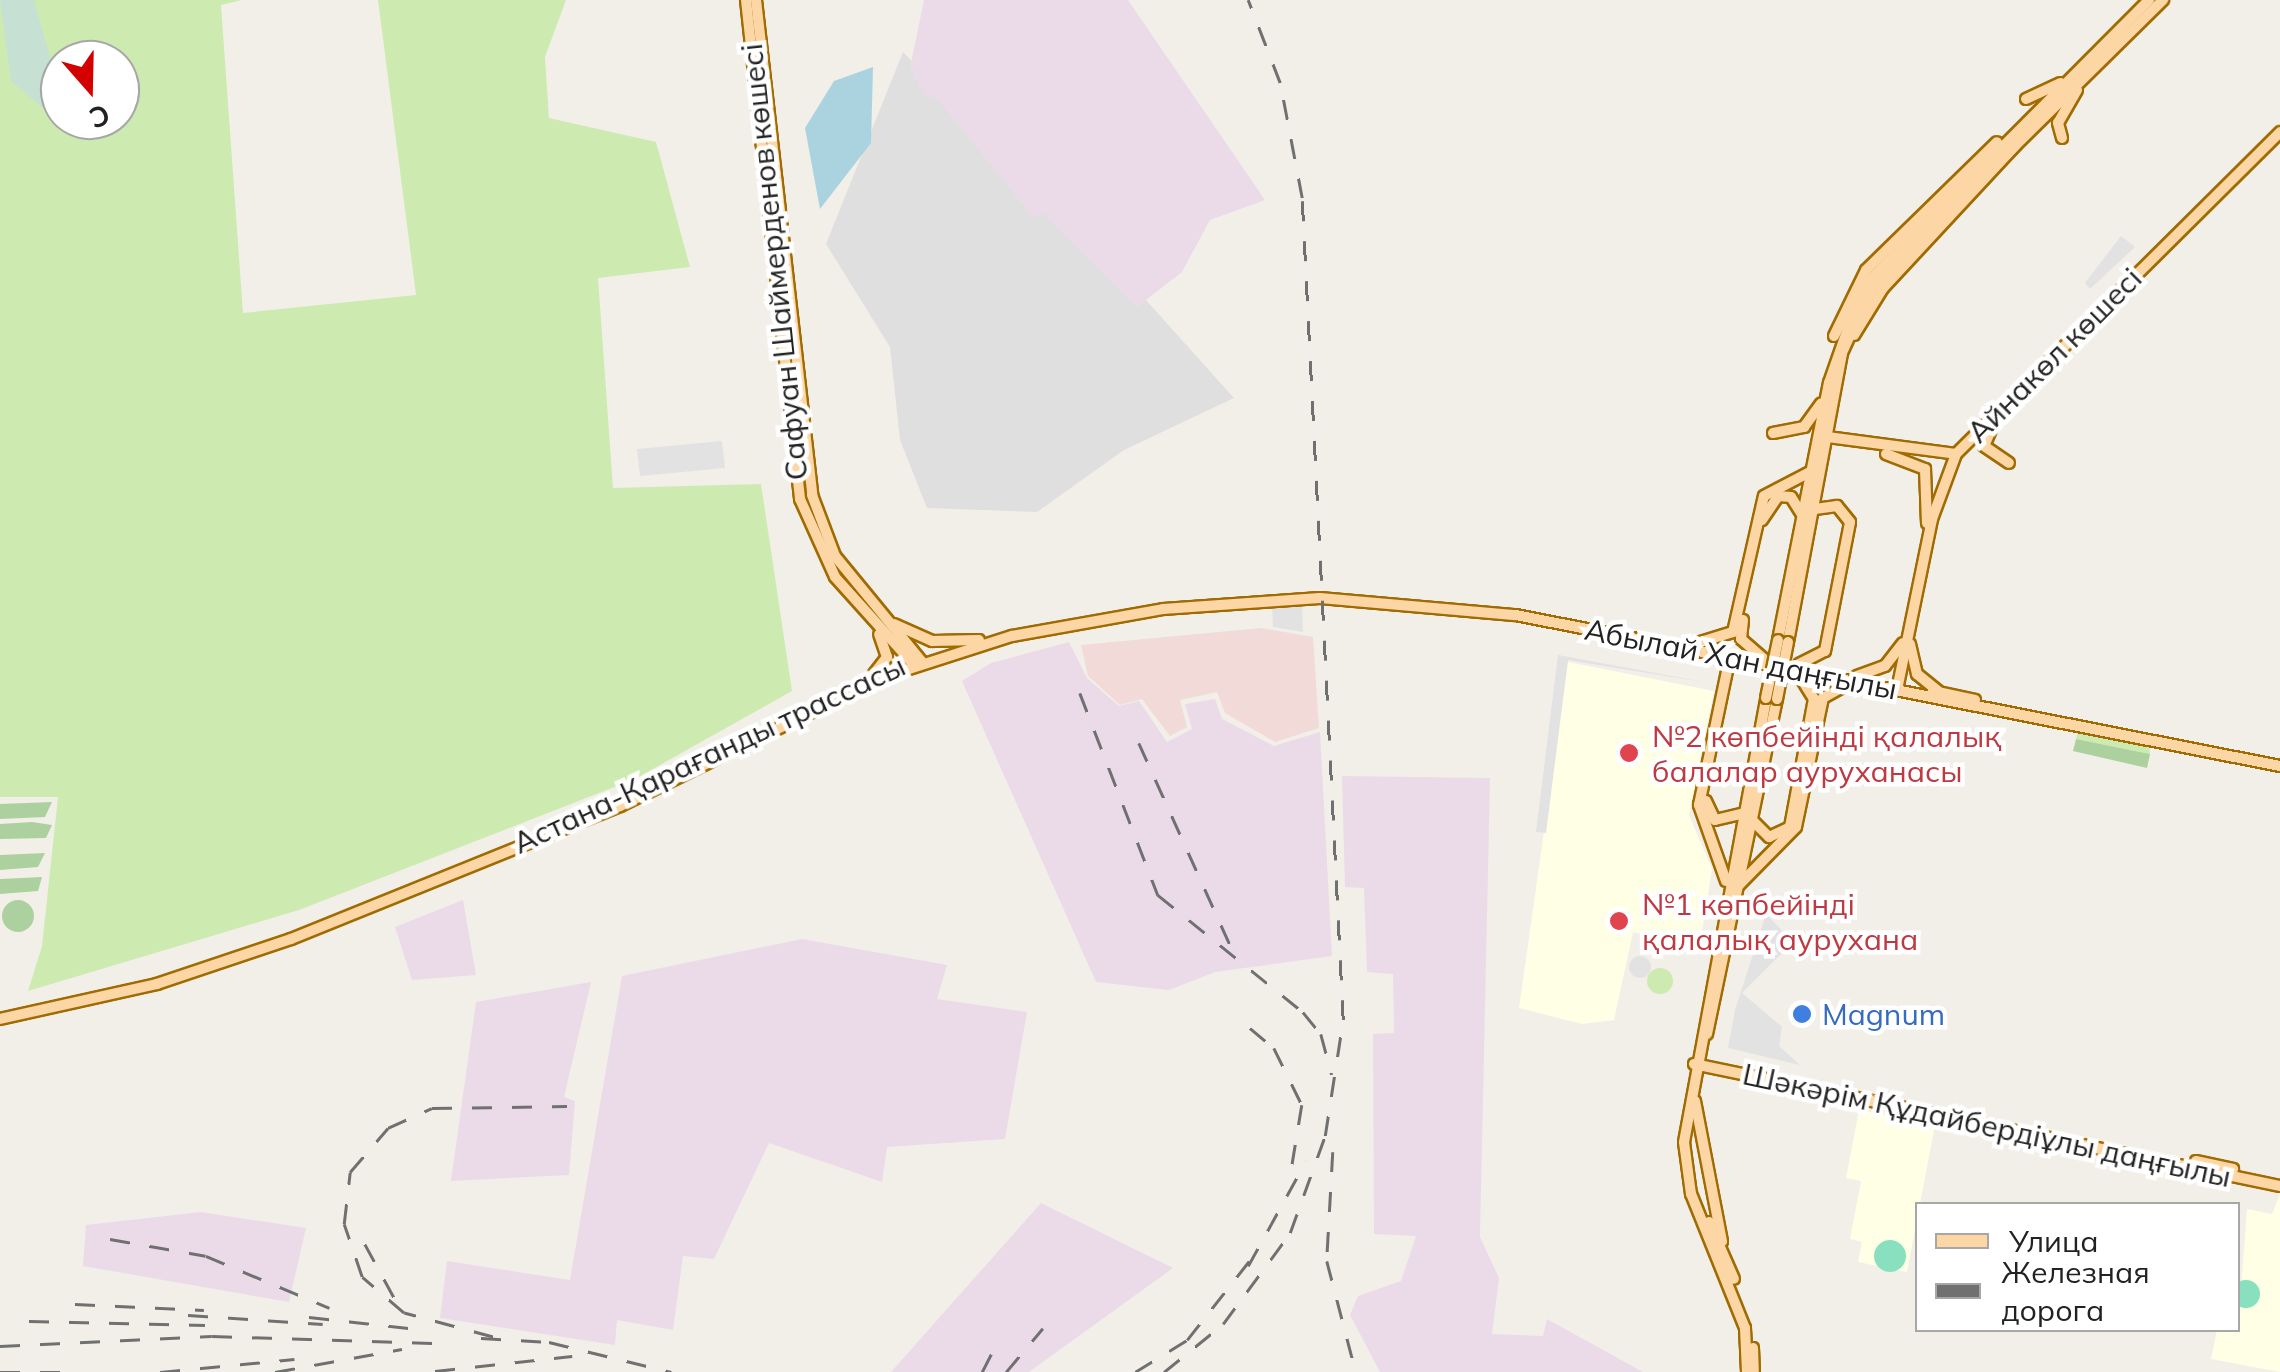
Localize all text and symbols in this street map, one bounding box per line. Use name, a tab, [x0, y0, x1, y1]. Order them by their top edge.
north arrow	[40, 40, 140, 140]
street label: Сафуан Шаймерденов көшесі	[733, 42, 815, 482]
text: С	[85, 97, 115, 137]
street label: Айнакөл көшесі	[1959, 260, 2149, 450]
street label: Абылай Хан даңғылы	[1582, 611, 1900, 707]
street label: Астана-Қарағанды трассасы	[507, 647, 911, 861]
place label: №2 көпбейінді қалалық балалар ауруханасы	[1652, 718, 2002, 788]
marker: №2 көпбейінді қалалық балалар ауруханасы	[1616, 740, 1642, 766]
place label: №1 көпбейінді қалалық аурухана	[1642, 886, 1918, 956]
marker: №1 көпбейінді қалалық аурухана	[1606, 908, 1632, 934]
place label: Magnum	[1822, 996, 1945, 1032]
marker: Magnum	[1791, 1003, 1813, 1025]
street label: Шәкәрім Құдайбердіұлы даңғылы	[1740, 1056, 2234, 1194]
legend	[1915, 1202, 2240, 1332]
text: Улица	[2009, 1222, 2099, 1260]
text: Железная дорога	[2001, 1253, 2150, 1329]

